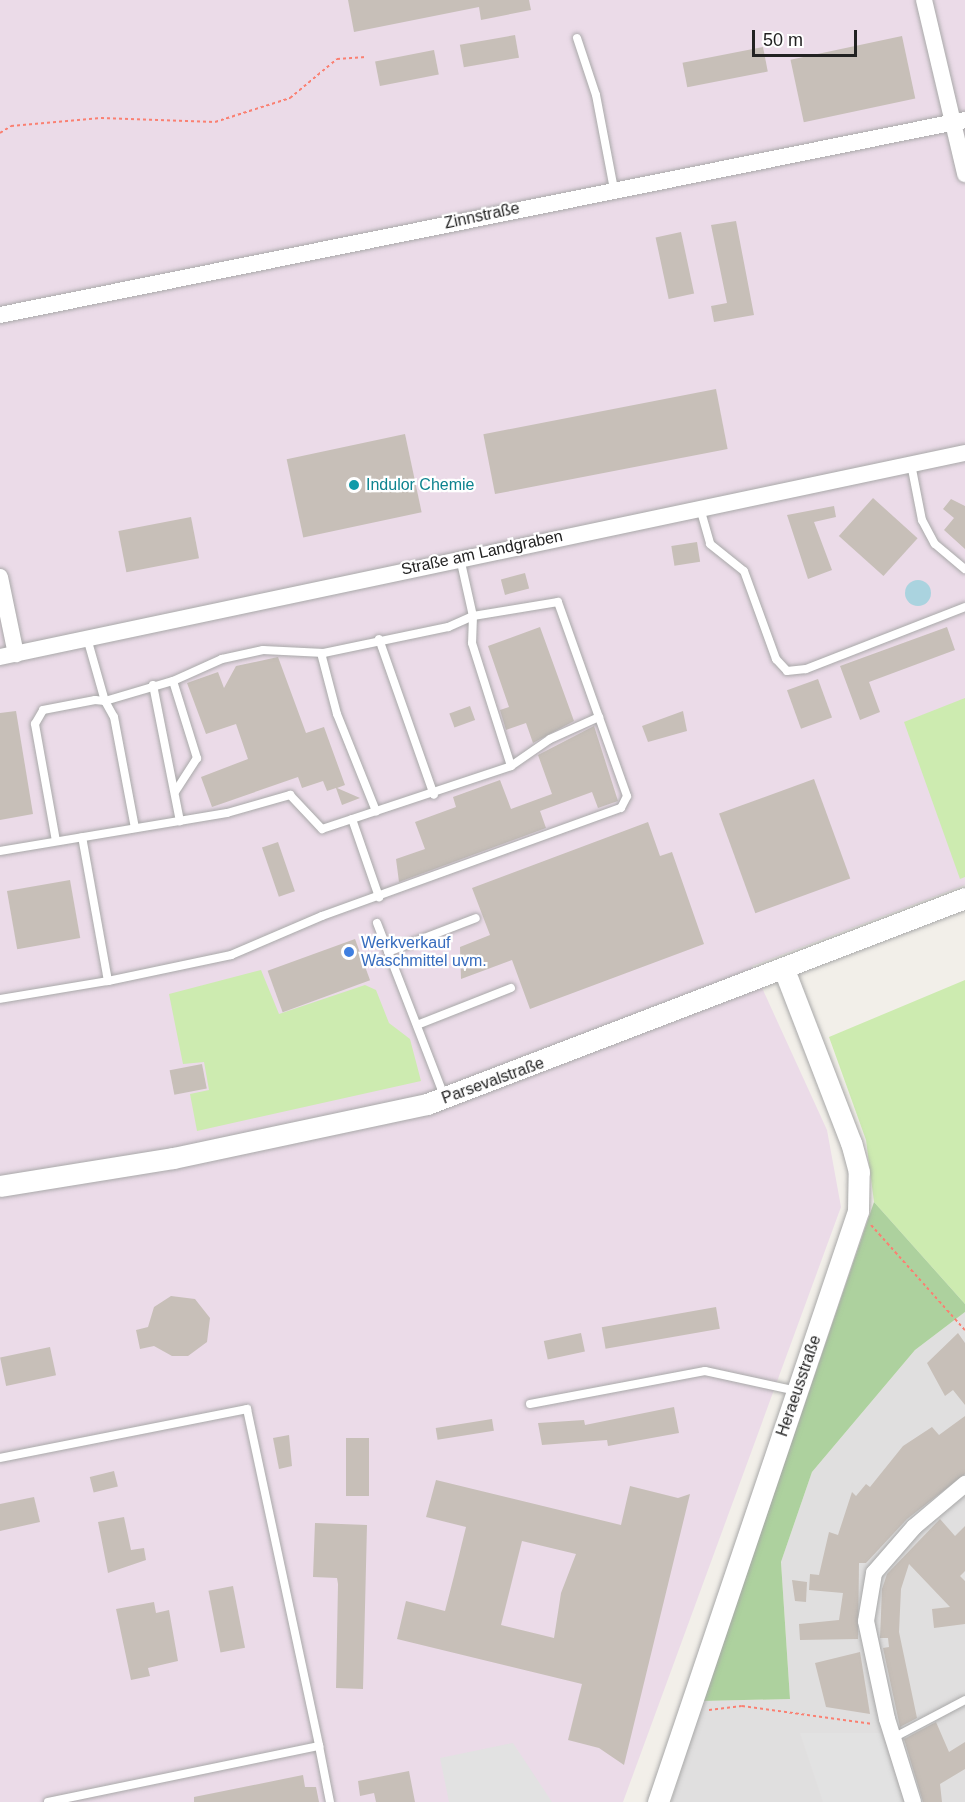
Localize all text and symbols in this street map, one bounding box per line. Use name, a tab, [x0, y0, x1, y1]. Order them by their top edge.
scale bar	[755, 18, 860, 56]
text: 50 m	[763, 30, 803, 50]
street label: Zinnstraße	[443, 199, 521, 233]
place label: Indulor Chemie	[366, 475, 474, 495]
marker: Indulor Chemie	[347, 478, 361, 492]
street label: Straße am Landgraben	[400, 527, 564, 579]
place label: Werkverkauf Waschmittel uvm.	[361, 933, 487, 971]
marker: Werkverkauf Waschmittel uvm.	[342, 945, 356, 959]
street label: Parsevalstraße	[439, 1054, 547, 1108]
street label: Heraeusstraße	[773, 1333, 825, 1439]

